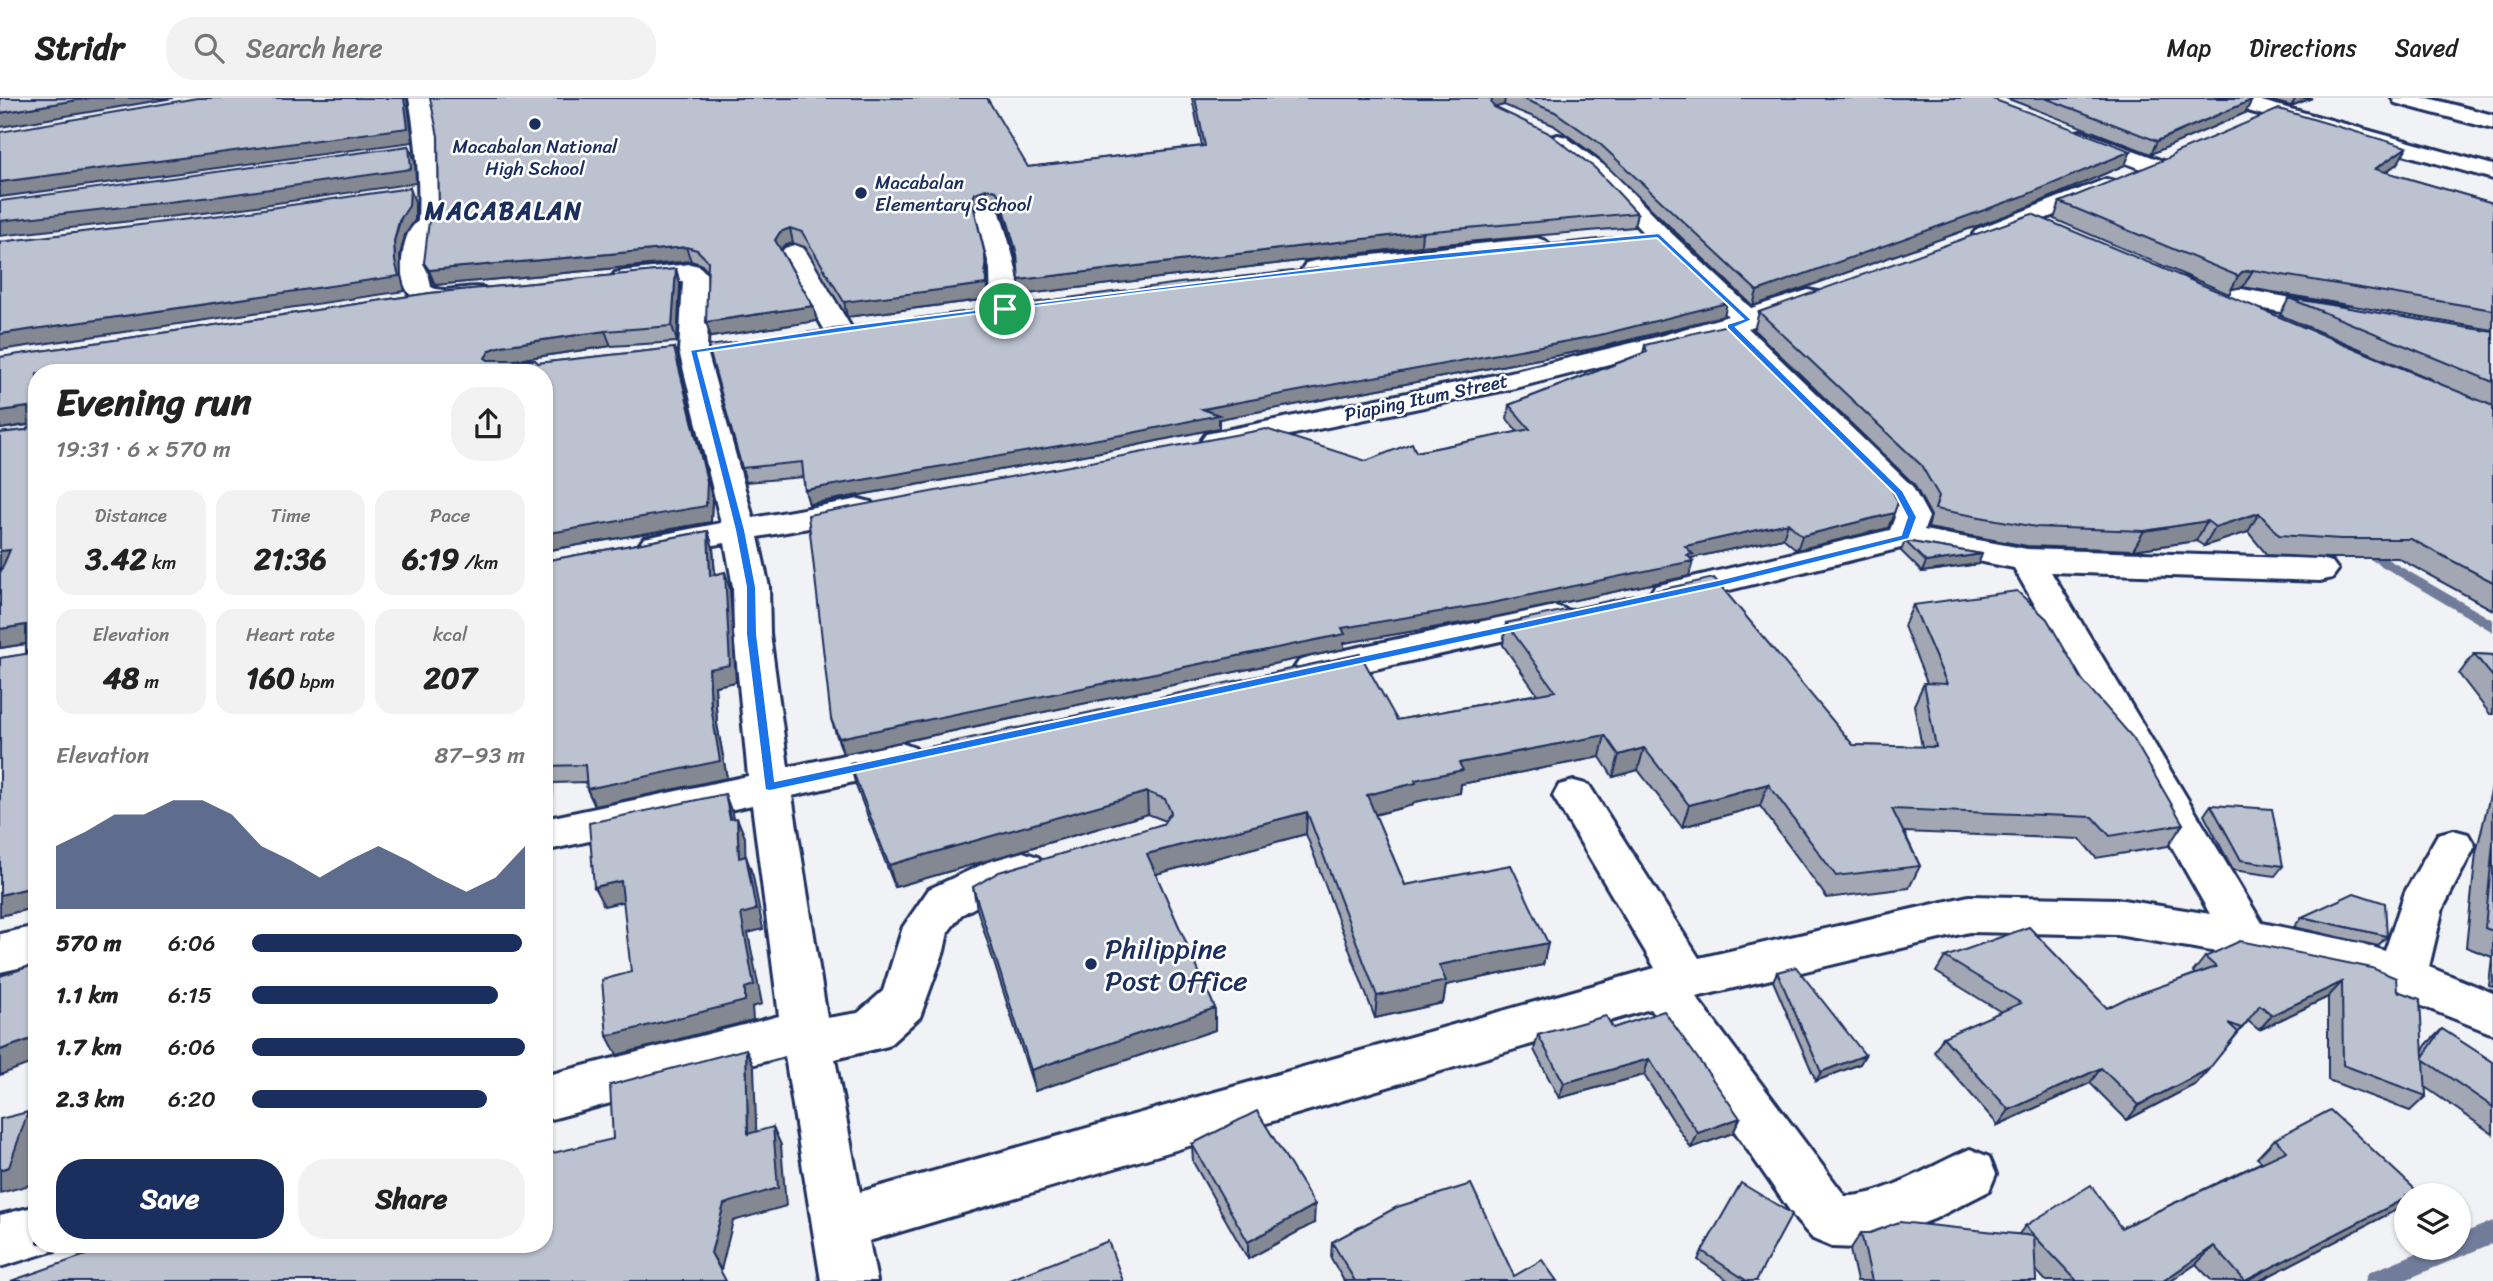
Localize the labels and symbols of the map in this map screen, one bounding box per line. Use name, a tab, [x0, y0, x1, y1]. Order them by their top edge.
marker: Macabalan National High School	[527, 116, 543, 132]
place label: Macabalan National High School	[452, 130, 618, 185]
place label: Macabalan Elementary School	[875, 166, 1032, 221]
marker: Macabalan Elementary School	[853, 185, 869, 201]
district label: MACABALAN	[424, 190, 583, 232]
pin	[975, 279, 1035, 339]
street label: Piaping Itum Street	[1341, 364, 1511, 431]
place label: Philippine Post Office	[1105, 924, 1248, 1005]
marker: Philippine Post Office	[1083, 956, 1099, 972]

